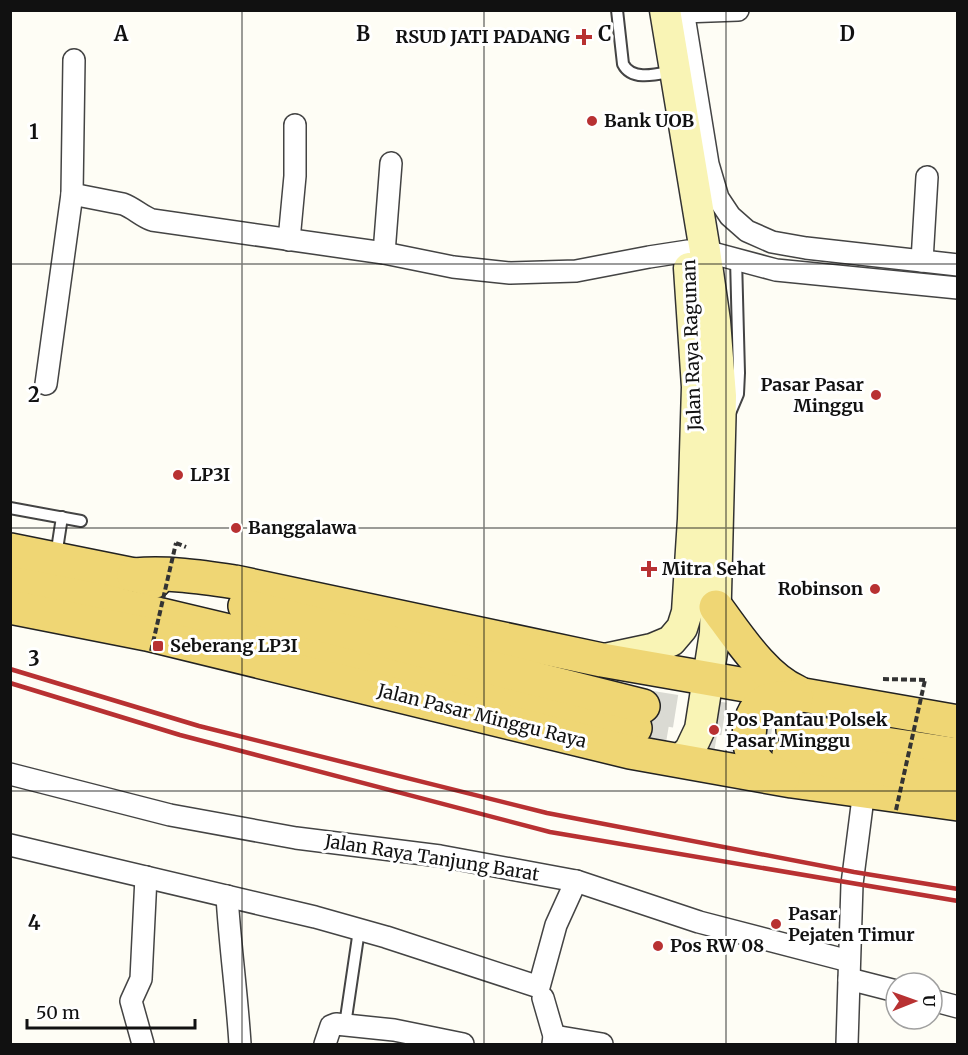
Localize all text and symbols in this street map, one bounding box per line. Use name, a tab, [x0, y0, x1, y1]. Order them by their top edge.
text: A	[113, 21, 129, 46]
text: B	[356, 21, 370, 46]
text: C	[598, 21, 612, 46]
text: D	[839, 21, 855, 46]
place label: RSUD JATI PADANG	[395, 25, 570, 48]
marker: RSUD JATI PADANG	[575, 28, 593, 46]
place label: Bank UOB	[604, 109, 694, 132]
marker: Bank UOB	[585, 114, 599, 128]
text: 1	[29, 119, 39, 144]
street label: Jalan Raya Ragunan	[677, 259, 706, 432]
place label: Pasar Pasar Minggu	[761, 373, 864, 417]
text: 2	[28, 382, 40, 407]
marker: Pasar Pasar Minggu	[869, 388, 883, 402]
place label: LP3I	[190, 463, 230, 486]
marker: LP3I	[171, 468, 185, 482]
place label: Banggalawa	[248, 516, 357, 539]
marker: Banggalawa	[229, 521, 243, 535]
place label: Mitra Sehat	[662, 557, 767, 580]
marker: Mitra Sehat	[640, 560, 658, 578]
place label: Robinson	[778, 577, 863, 600]
marker: Robinson	[868, 582, 882, 596]
place label: Seberang LP3I	[170, 634, 298, 657]
marker: Seberang LP3I	[151, 639, 165, 653]
text: 3	[28, 646, 40, 671]
street label: Jalan Pasar Minggu Raya	[374, 678, 589, 753]
place label: Pos Pantau Polsek Pasar Minggu	[726, 708, 888, 752]
marker: Pos Pantau Polsek Pasar Minggu	[707, 723, 721, 737]
street label: Jalan Raya Tanjung Barat	[322, 829, 541, 886]
place label: Pasar Pejaten Timur	[788, 902, 915, 946]
text: 4	[28, 910, 41, 935]
marker: Pasar Pejaten Timur	[769, 917, 783, 931]
place label: Pos RW 08	[670, 934, 764, 957]
marker: Pos RW 08	[651, 939, 665, 953]
north arrow	[884, 971, 944, 1031]
scale bar	[27, 992, 195, 1030]
text: U	[919, 995, 939, 1007]
text: 50 m	[36, 1001, 80, 1024]

